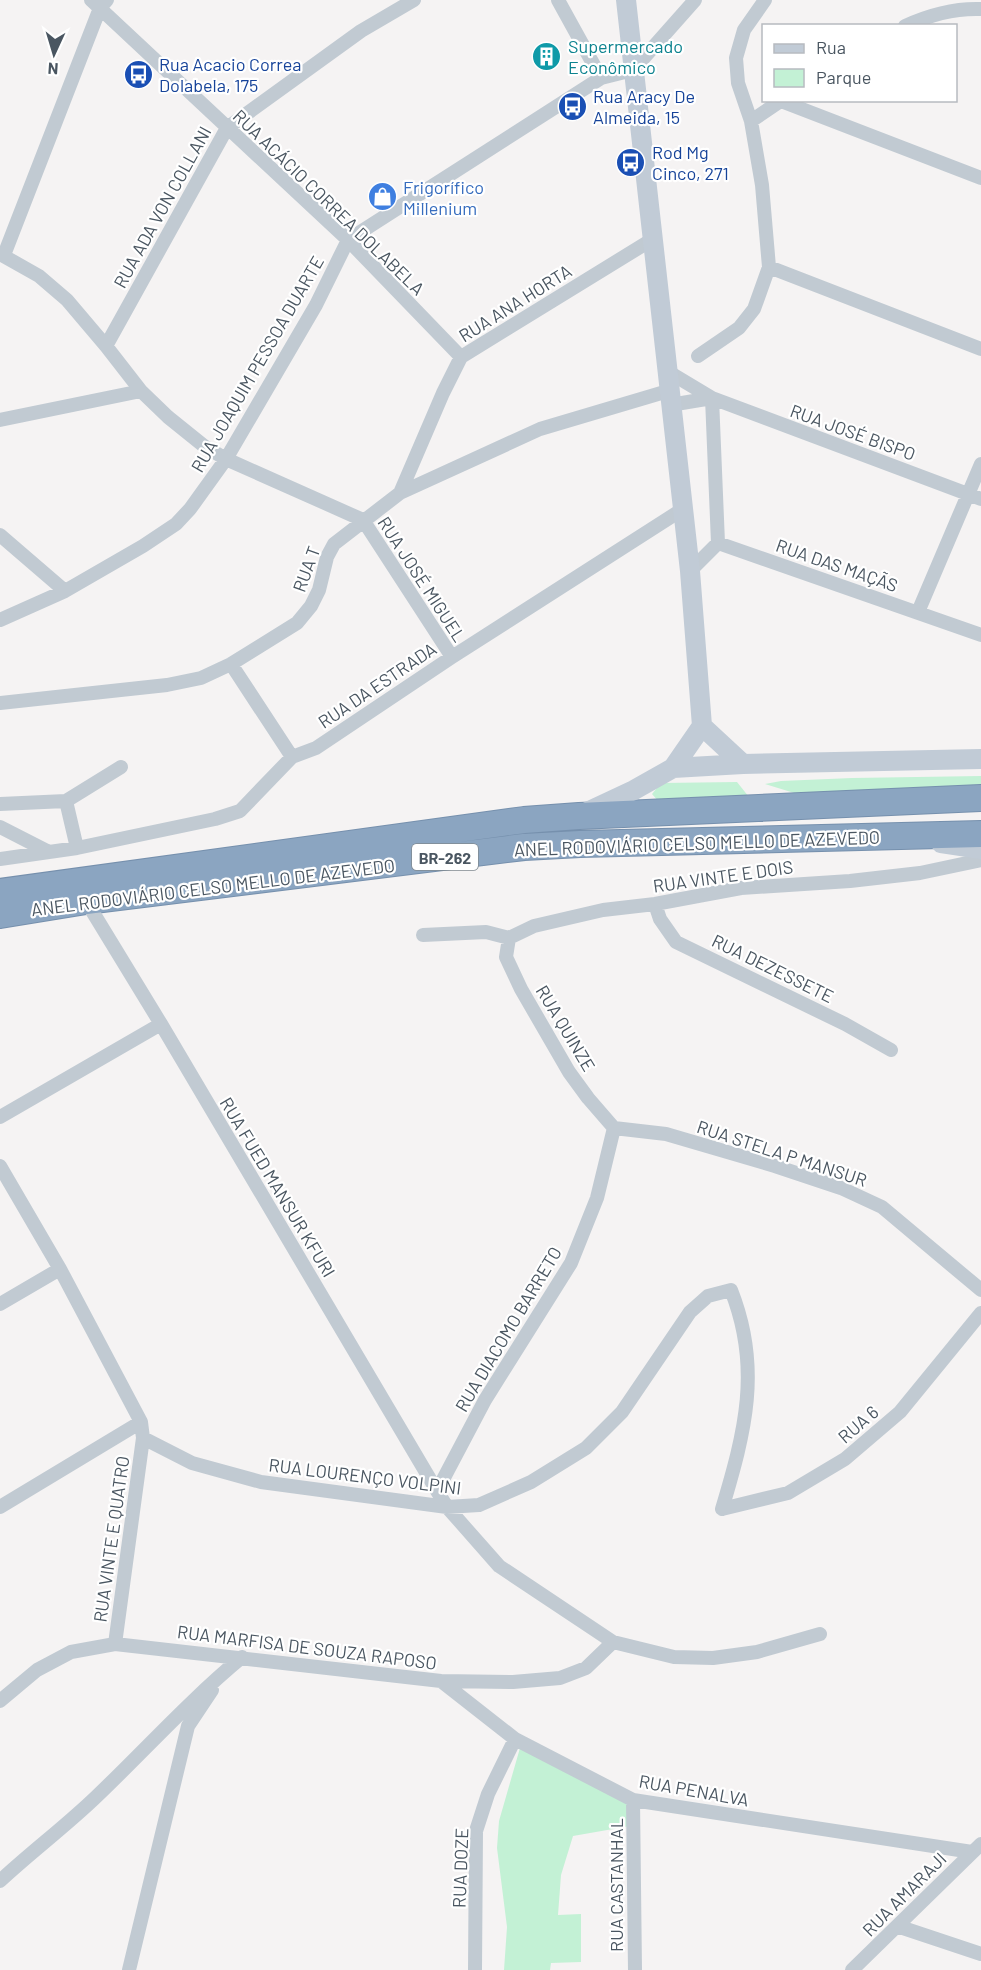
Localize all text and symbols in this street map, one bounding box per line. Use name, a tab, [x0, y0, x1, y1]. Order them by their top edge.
north arrow	[24, 24, 84, 84]
legend	[762, 24, 957, 102]
place label: Supermercado Econômico	[568, 35, 683, 78]
text: Rua	[816, 36, 846, 58]
building icon: Supermercado Econômico	[531, 40, 563, 72]
place label: Rua Acacio Correa Dolabela, 175	[159, 53, 302, 96]
bus stop icon: Rua Acacio Correa Dolabela, 175	[122, 58, 154, 90]
text: N	[47, 60, 59, 79]
text: Parque	[816, 66, 871, 88]
place label: Rua Aracy De Almeida, 15	[593, 85, 695, 128]
bus stop icon: Rua Aracy De Almeida, 15	[556, 90, 588, 122]
street label: RUA ACÁCIO CORREA DOLABELA	[229, 105, 429, 299]
street label: RUA ADA VON COLLANI	[108, 122, 216, 292]
place label: Rod Mg Cinco, 271	[652, 141, 729, 184]
bus stop icon: Rod Mg Cinco, 271	[615, 146, 647, 178]
place label: Frigorífico Millenium	[403, 176, 484, 219]
shop icon: Frigorífico Millenium	[366, 181, 398, 213]
street label: RUA JOAQUIM PESSOA DUARTE	[186, 252, 328, 476]
street label: RUA ANA HORTA	[455, 260, 576, 346]
street label: RUA JOSÉ BISPO	[787, 399, 919, 465]
street label: RUA JOSÉ MIGUEL	[373, 512, 471, 646]
street label: RUA DAS MAÇÃS	[773, 534, 901, 596]
street label: RUA T	[288, 543, 324, 595]
street label: RUA DA ESTRADA	[314, 637, 440, 733]
street label: ANEL RODOVIÁRIO CELSO MELLO DE AZEVEDO	[514, 826, 880, 860]
road number: BR-262	[412, 844, 478, 870]
street label: ANEL RODOVIÁRIO CELSO MELLO DE AZEVEDO	[30, 854, 396, 920]
street label: RUA VINTE E DOIS	[652, 855, 794, 897]
street label: RUA DEZESSETE	[708, 929, 838, 1007]
street label: RUA QUINZE	[532, 981, 600, 1075]
street label: RUA FUED MANSUR KFURI	[216, 1093, 340, 1281]
street label: RUA STELA P MANSUR	[694, 1115, 870, 1191]
street label: RUA DIACOMO BARRETO	[450, 1242, 566, 1416]
street label: RUA 6	[833, 1400, 883, 1448]
street label: RUA LOURENÇO VOLPINI	[268, 1453, 462, 1499]
street label: RUA VINTE E QUATRO	[88, 1454, 134, 1624]
street label: RUA MARFISA DE SOUZA RAPOSO	[176, 1620, 438, 1674]
street label: RUA PENALVA	[637, 1770, 751, 1811]
street label: RUA CASTANHAL	[605, 1818, 627, 1952]
street label: RUA DOZE	[448, 1828, 472, 1908]
street label: RUA AMARAJI	[857, 1847, 951, 1941]

